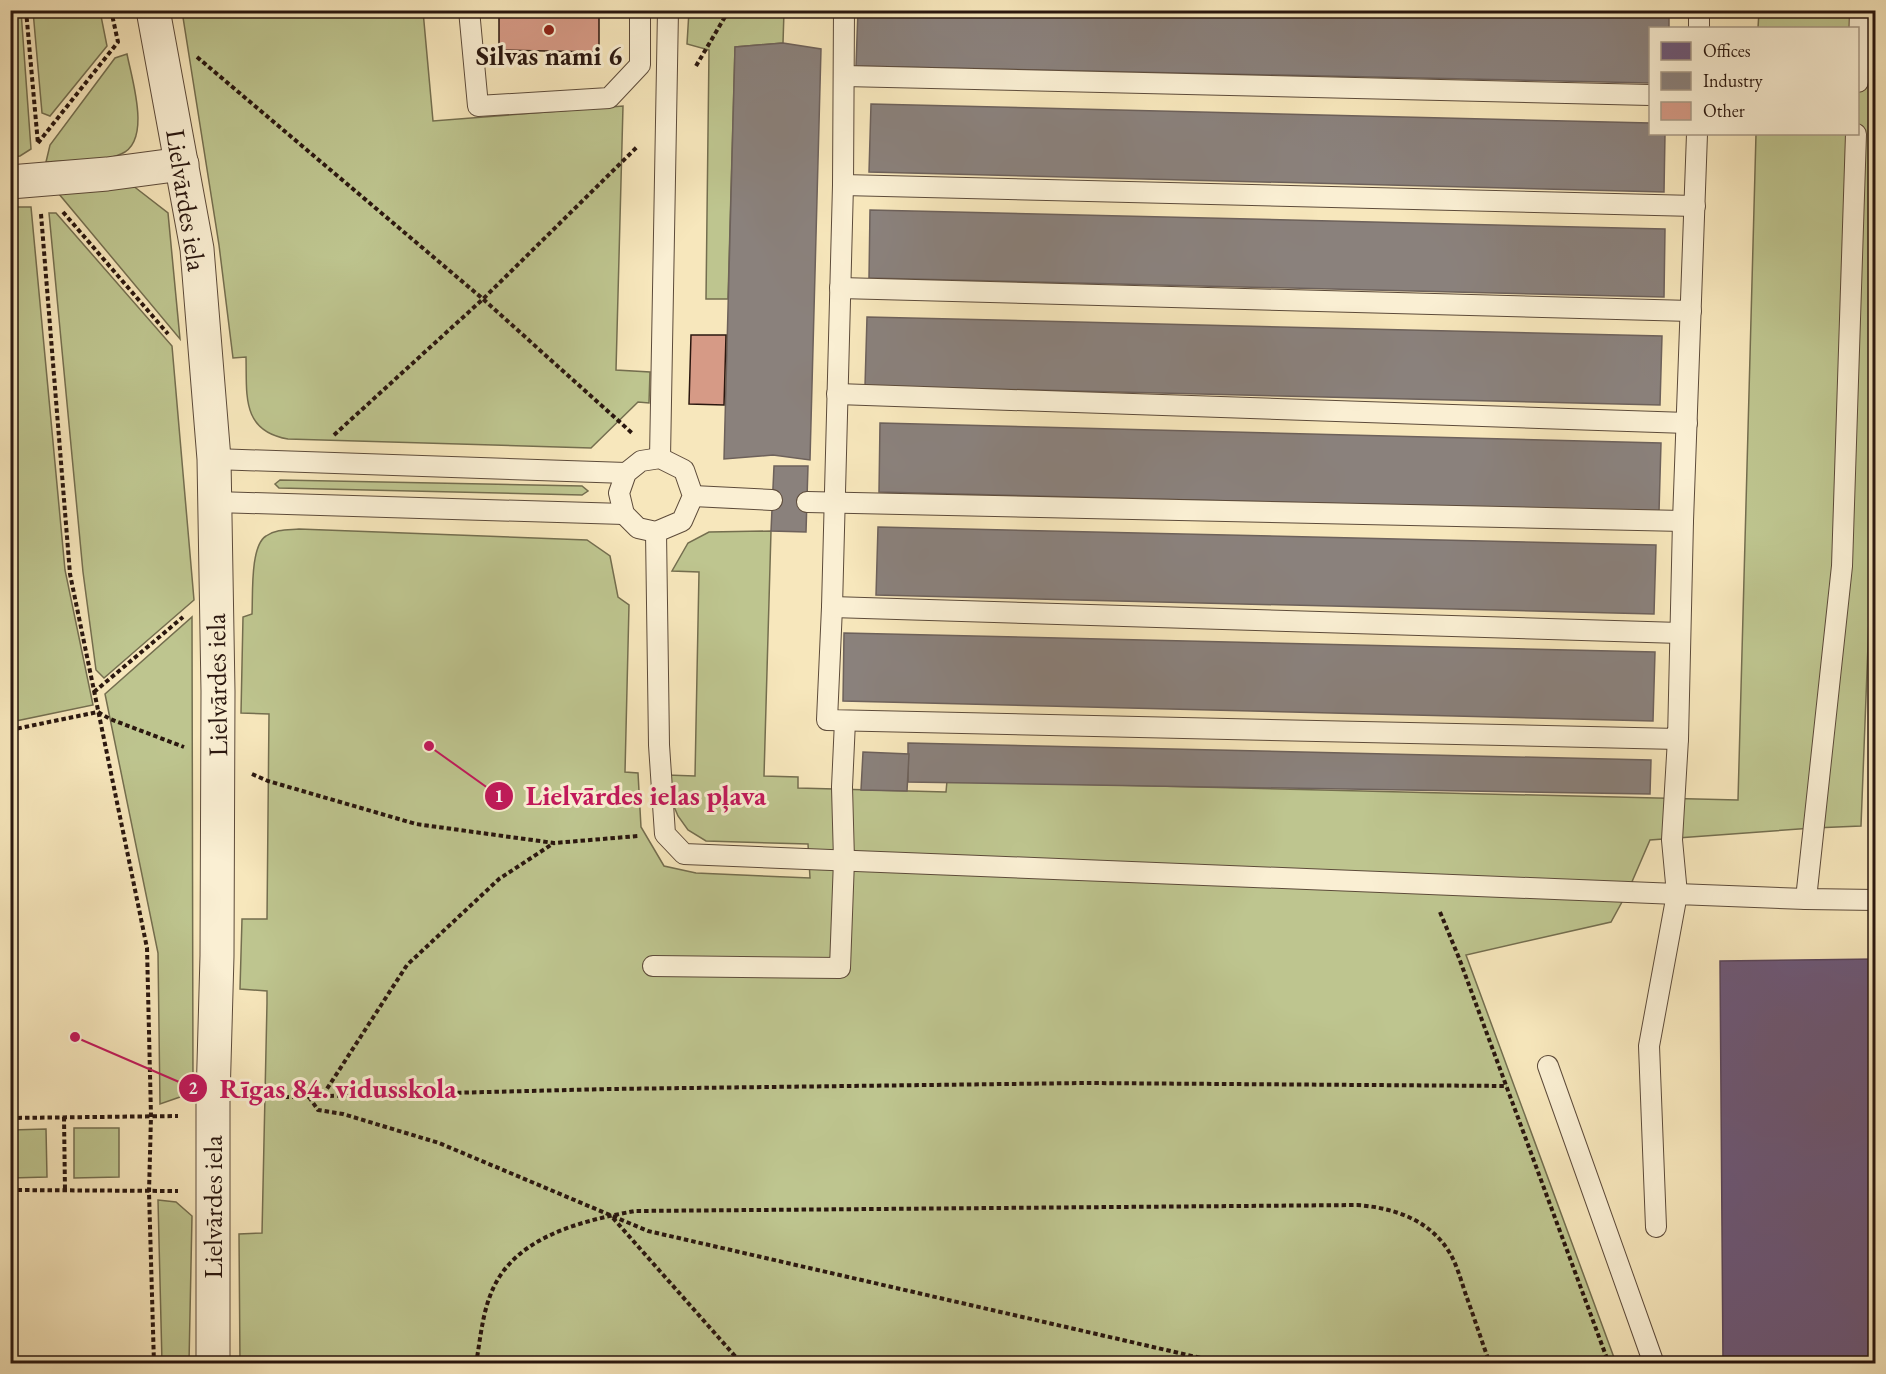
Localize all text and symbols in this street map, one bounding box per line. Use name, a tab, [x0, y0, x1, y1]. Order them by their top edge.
marker: Silvas nami 6	[542, 23, 556, 37]
legend	[1649, 27, 1859, 135]
place label: Silvas nami 6	[476, 38, 622, 73]
text: Offices	[1703, 39, 1751, 62]
text: Industry	[1703, 69, 1763, 92]
text: Other	[1703, 99, 1745, 122]
street label: Lielvārdes iela	[158, 126, 215, 274]
street label: Lielvārdes iela	[198, 613, 235, 757]
callout: Lielvārdes ielas pļava	[484, 773, 778, 819]
text: Lielvārdes ielas pļava	[526, 777, 767, 813]
text: 1	[494, 784, 504, 807]
callout: Rīgas 84. vidusskola	[178, 1065, 468, 1111]
text: Rīgas 84. vidusskola	[220, 1070, 457, 1106]
text: 2	[188, 1076, 198, 1099]
street label: Lielvārdes iela	[195, 1135, 230, 1279]

